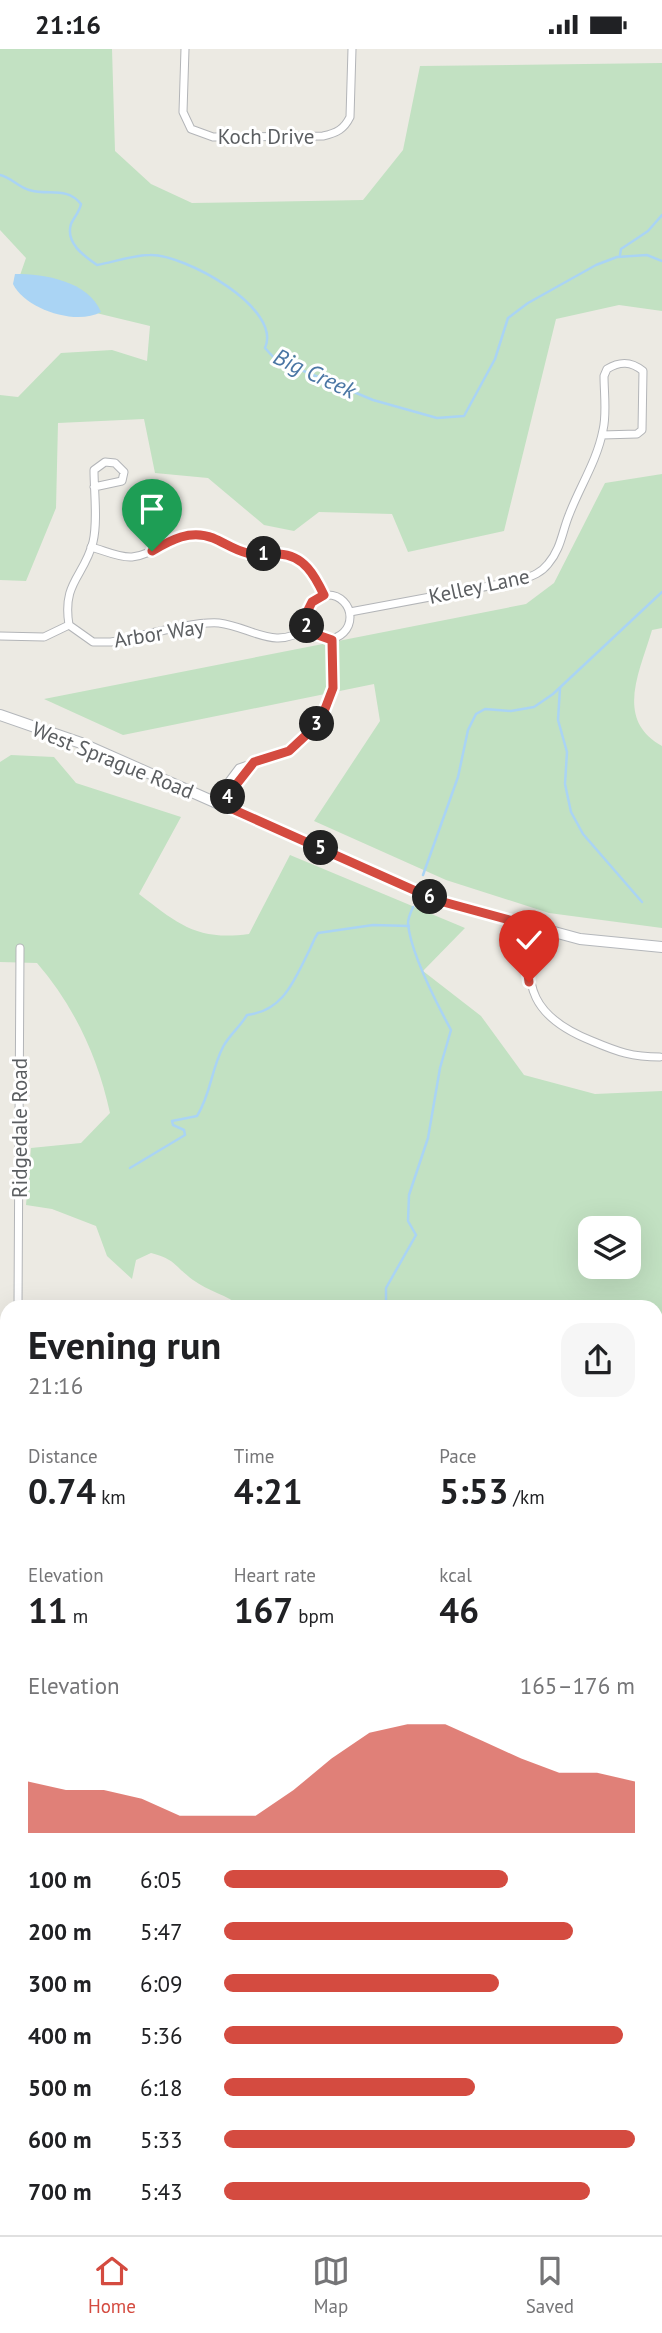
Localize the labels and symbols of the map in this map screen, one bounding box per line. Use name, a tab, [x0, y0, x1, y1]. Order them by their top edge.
street label: Koch Drive	[218, 123, 314, 150]
water label: Big Creek	[269, 341, 362, 405]
pin	[122, 479, 182, 551]
pin: 1	[246, 537, 282, 571]
street label: Kelley Lane	[426, 562, 532, 610]
pin: 2	[290, 609, 324, 643]
street label: Arbor Way	[112, 613, 206, 653]
pin: 3	[300, 707, 334, 741]
street label: West Sprague Road	[28, 715, 198, 805]
pin: 4	[210, 779, 246, 815]
pin: 5	[304, 831, 338, 865]
pin: 6	[412, 879, 448, 915]
pin	[499, 910, 559, 982]
street label: Ridgedale Road	[6, 1058, 33, 1198]

